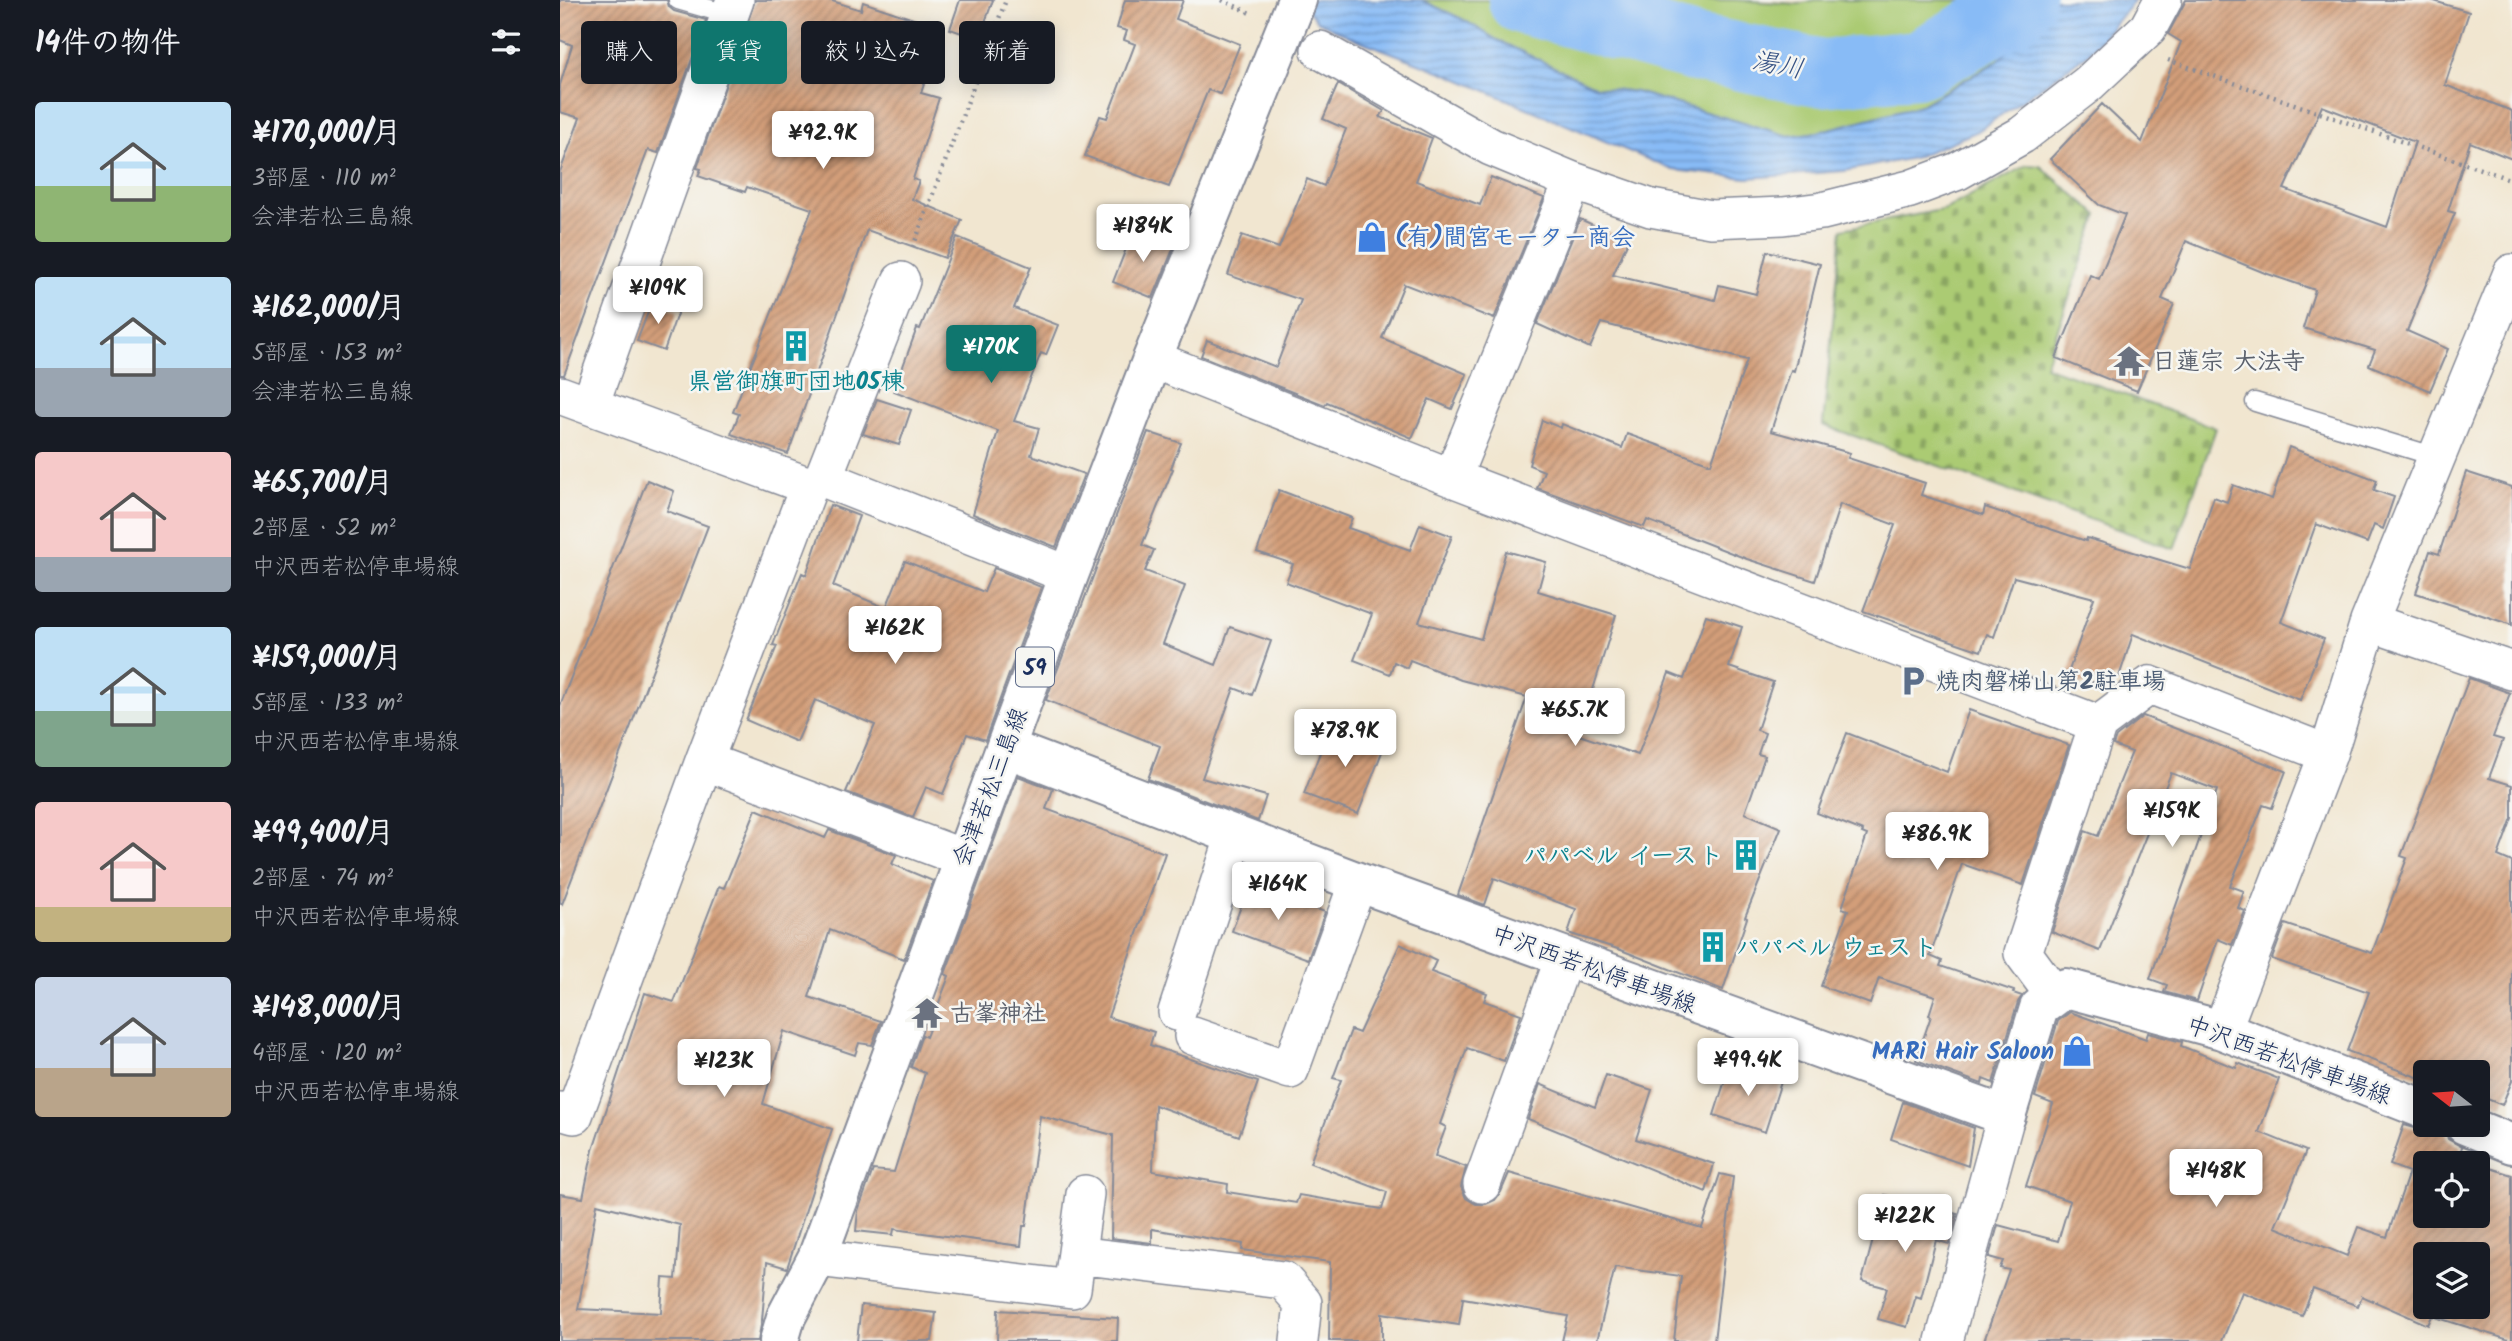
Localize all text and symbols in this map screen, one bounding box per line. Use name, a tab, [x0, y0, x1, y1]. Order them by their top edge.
text: 14件の物件	[35, 20, 180, 68]
chip: 購入	[581, 21, 677, 84]
chip: 賃貸	[691, 21, 787, 84]
chip: 絞り込み	[801, 21, 945, 84]
chip: 新着	[959, 21, 1055, 84]
icon: filters	[487, 23, 525, 61]
water label: 湯川	[1748, 40, 1807, 92]
text: ¥170,000/月	[252, 110, 402, 158]
pin: ¥92.9K	[766, 111, 880, 171]
text: ¥92.9K	[788, 116, 858, 152]
icon: home	[91, 130, 175, 214]
text: 3部屋 · 110 m²	[252, 161, 396, 197]
text: 会津若松三島線	[252, 200, 413, 236]
pin: ¥184K	[1094, 204, 1192, 264]
text: ¥184K	[1112, 209, 1174, 245]
place label: (有)間宮モーター商会	[1395, 219, 1635, 258]
shop icon: (有)間宮モーター商会	[1355, 220, 1389, 254]
pin: ¥109K	[609, 266, 707, 326]
text: ¥109K	[629, 271, 687, 307]
text: ¥162,000/月	[252, 285, 406, 333]
icon: home	[91, 305, 175, 389]
pin: ¥170K	[942, 326, 1040, 385]
building icon: 県営御旗町団地05棟	[779, 329, 813, 363]
text: ¥170K	[962, 330, 1020, 366]
text: 5部屋 · 153 m²	[252, 336, 402, 372]
place label: 日蓮宗 大法寺	[2152, 343, 2305, 382]
temple icon: 日蓮宗 大法寺	[2112, 344, 2146, 378]
place label: 県営御旗町団地05棟	[688, 363, 905, 402]
text: 会津若松三島線	[252, 375, 413, 411]
text: ¥65,700/月	[252, 460, 393, 508]
icon: home	[91, 480, 175, 564]
text: 2部屋 · 52 m²	[252, 511, 396, 547]
text: 中沢西若松停車場線	[252, 550, 459, 586]
pin: ¥162K	[846, 606, 944, 666]
text: ¥162K	[865, 611, 925, 647]
text: ¥159,000/月	[252, 635, 402, 683]
road number: 59	[1016, 648, 1054, 687]
icon: home	[91, 655, 175, 739]
place label: 焼肉磐梯山第2駐車場	[1936, 663, 2166, 702]
parking icon: 焼肉磐梯山第2駐車場	[1896, 664, 1930, 698]
text: 5部屋 · 133 m²	[252, 686, 402, 722]
pin: ¥65.7K	[1518, 688, 1632, 748]
text: ¥65.7K	[1541, 693, 1609, 729]
street label: 会津若松三島線	[943, 702, 1040, 873]
pin: ¥78.9K	[1288, 710, 1402, 769]
text: ¥78.9K	[1310, 714, 1380, 750]
text: 中沢西若松停車場線	[252, 725, 459, 761]
pin: ¥159K	[2123, 790, 2221, 849]
text: ¥159K	[2143, 794, 2201, 830]
text: ¥99,400/月	[252, 810, 394, 858]
pin: ¥86.9K	[1880, 812, 1994, 872]
text: ¥86.9K	[1901, 817, 1973, 853]
icon: home	[91, 830, 175, 914]
place label: パパベル イースト	[1523, 837, 1723, 876]
building icon: パパベル イースト	[1729, 838, 1763, 872]
text: 2部屋 · 74 m²	[252, 861, 393, 897]
pin: ¥164K	[1229, 862, 1327, 922]
text: ¥164K	[1248, 867, 1308, 903]
text: 中沢西若松停車場線	[252, 900, 459, 936]
street label: 中沢西若松停車場線	[1485, 915, 1702, 1026]
place label: パパベル ウェスト	[1736, 929, 1937, 968]
building icon: パパベル ウェスト	[1696, 930, 1730, 964]
text: ¥148,000/月	[252, 985, 406, 1033]
place label: 古峯神社	[950, 995, 1046, 1034]
temple icon: 古峯神社	[910, 996, 944, 1030]
icon: home	[91, 1005, 175, 1089]
street label: 中沢西若松停車場線	[2180, 1006, 2397, 1117]
place label: MARi Hair Saloon	[1872, 1033, 2054, 1072]
shop icon: MARi Hair Saloon	[2060, 1034, 2094, 1068]
text: 4部屋 · 120 m²	[252, 1036, 401, 1072]
pin: ¥99.4K	[1691, 1038, 1805, 1098]
pin: ¥123K	[675, 1040, 773, 1099]
text: ¥99.4K	[1713, 1043, 1783, 1079]
text: ¥123K	[694, 1044, 754, 1080]
north arrow	[2413, 1060, 2490, 1138]
map controls	[2413, 1060, 2490, 1319]
text: 中沢西若松停車場線	[252, 1075, 459, 1111]
pin: ¥148K	[2167, 1150, 2265, 1209]
button: locate	[2413, 1151, 2490, 1228]
text: ¥148K	[2185, 1154, 2247, 1190]
pin: ¥122K	[1856, 1194, 1954, 1254]
text: ¥122K	[1874, 1199, 1936, 1235]
button: layers	[2413, 1242, 2490, 1319]

